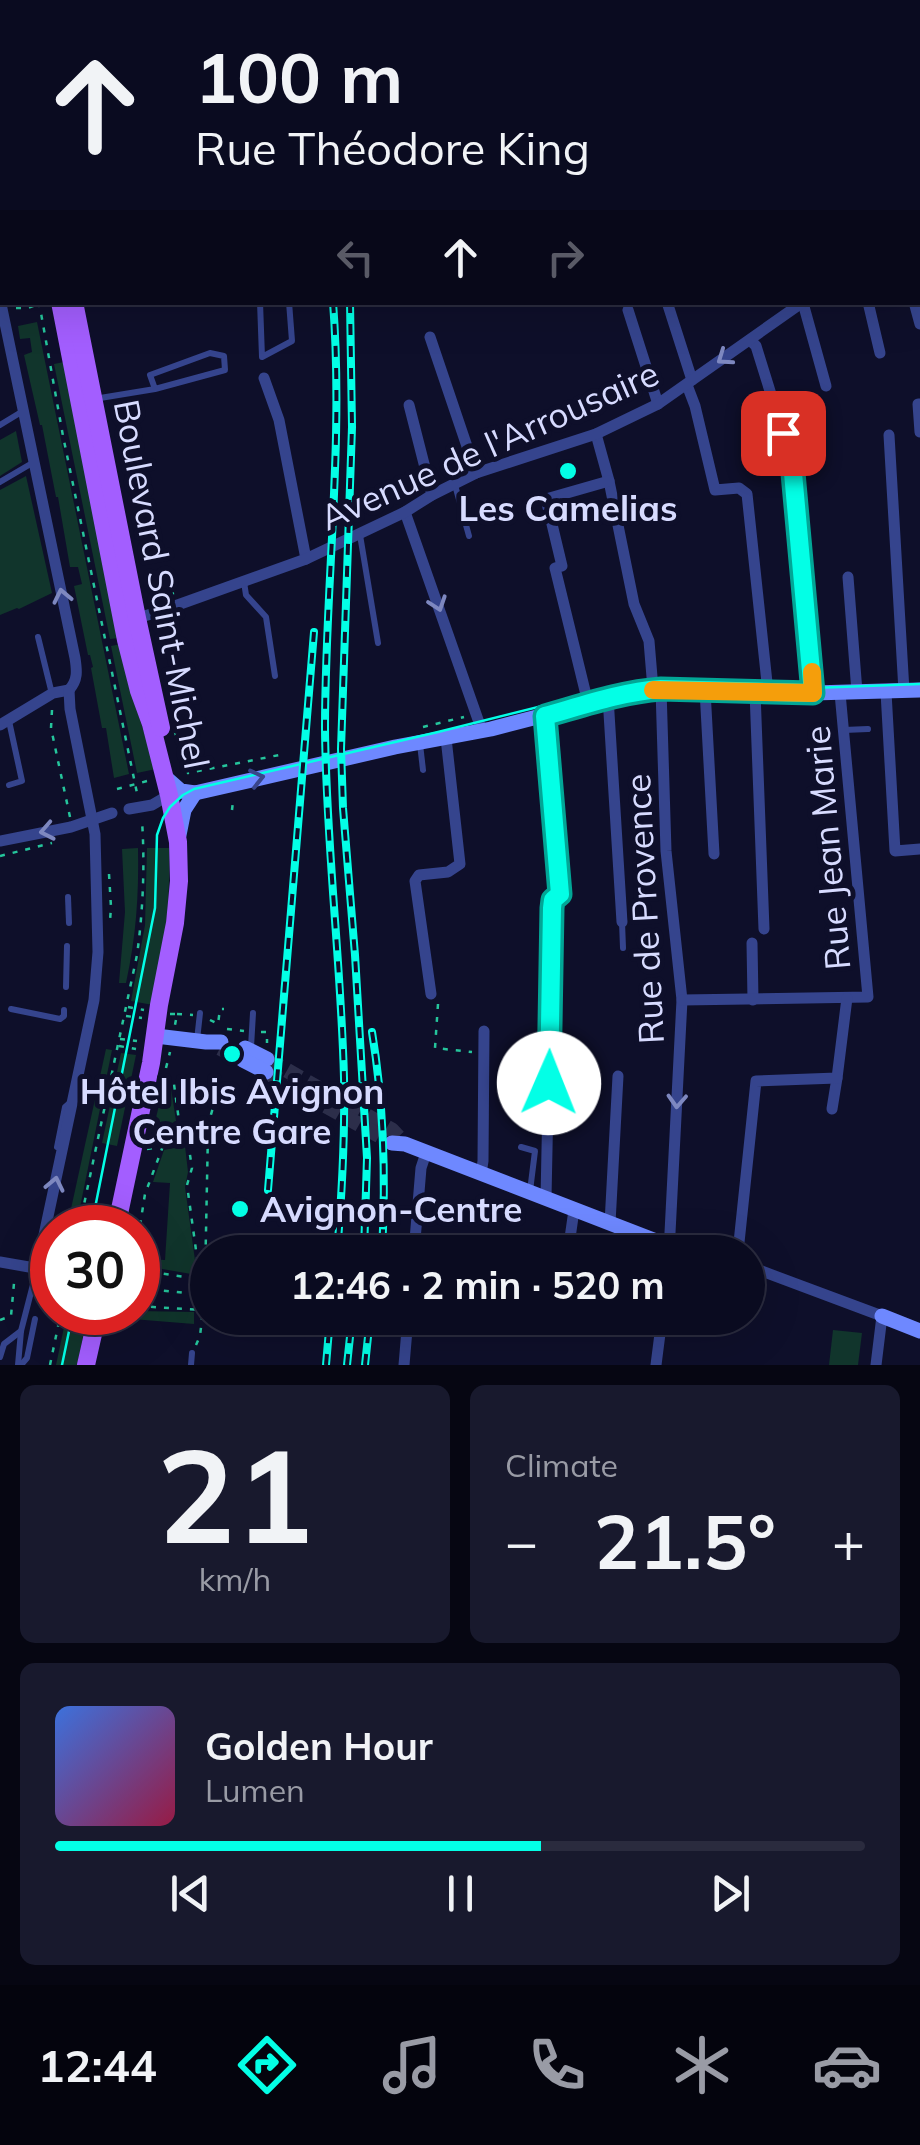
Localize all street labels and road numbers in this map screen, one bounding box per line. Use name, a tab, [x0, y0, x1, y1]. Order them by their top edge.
street label: Avenue de l'Arrousaire	[313, 351, 665, 539]
street label: Boulevard Saint-Michel	[105, 396, 219, 772]
street label: Rue Jean Marie	[794, 724, 860, 972]
street label: Rue de Provence	[615, 773, 673, 1045]

